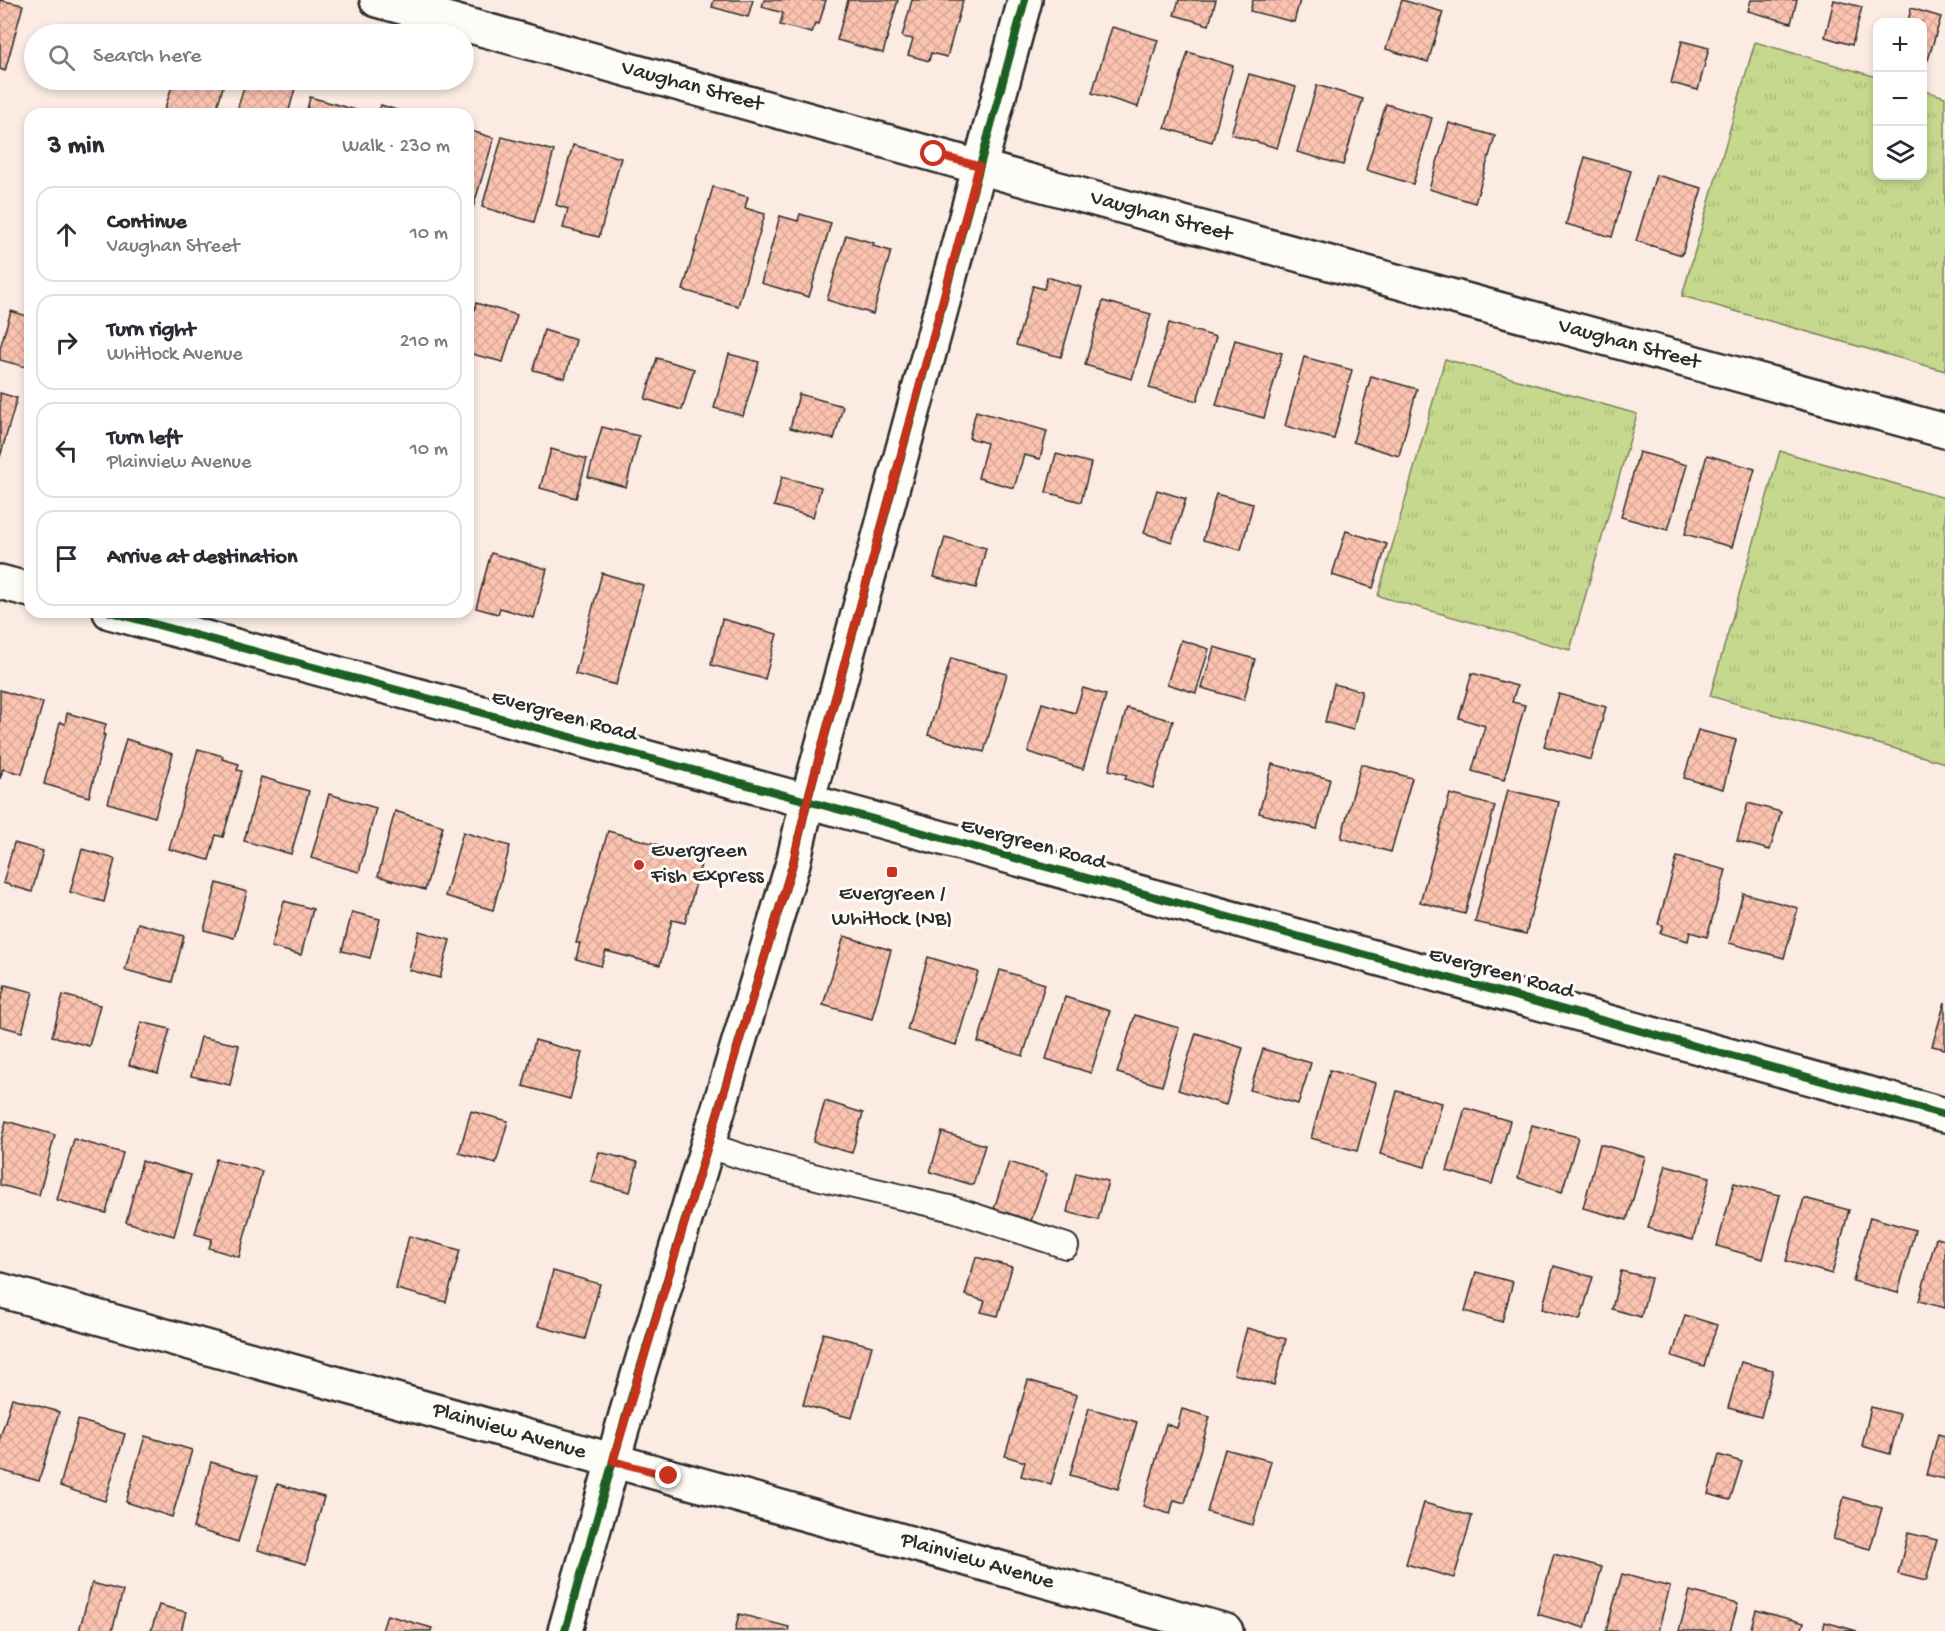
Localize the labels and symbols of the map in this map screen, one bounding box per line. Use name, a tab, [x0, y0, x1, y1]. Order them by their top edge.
street label: Vaughan Street	[617, 55, 768, 119]
route start	[920, 140, 946, 166]
street label: Vaughan Street	[1086, 185, 1237, 249]
street label: Vaughan Street	[1554, 313, 1705, 377]
street label: Evergreen Road	[489, 685, 641, 749]
street label: Evergreen Road	[958, 813, 1110, 877]
place label: Evergreen Fish Express	[650, 839, 765, 890]
marker: Evergreen Fish Express	[632, 858, 646, 872]
marker: Evergreen / Whitlock (NB)	[885, 865, 899, 879]
place label: Evergreen / Whitlock (NB)	[831, 882, 953, 933]
street label: Evergreen Road	[1426, 942, 1578, 1006]
street label: Plainview Avenue	[428, 1397, 589, 1467]
route end	[655, 1462, 681, 1488]
street label: Plainview Avenue	[896, 1527, 1057, 1597]

